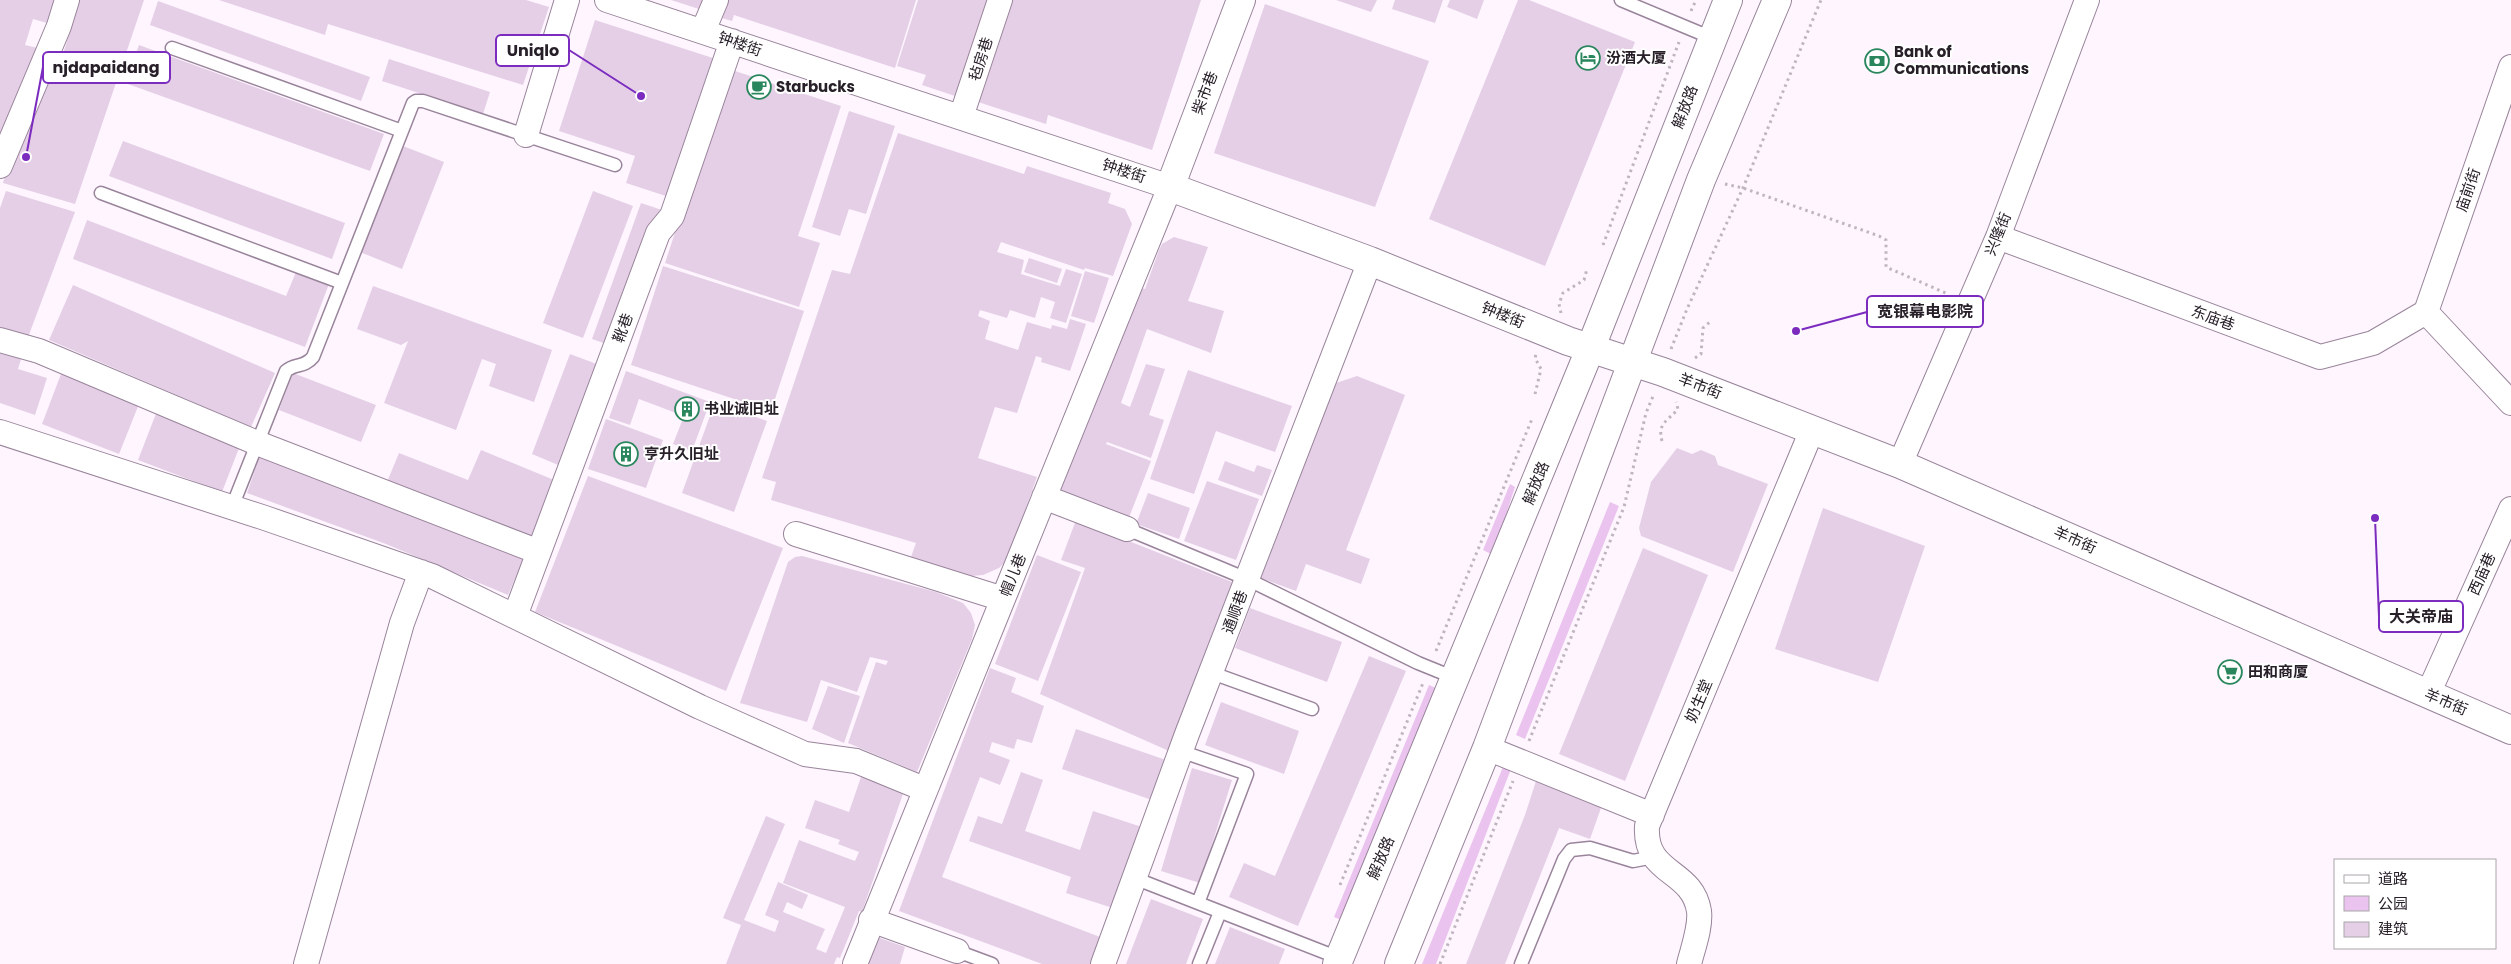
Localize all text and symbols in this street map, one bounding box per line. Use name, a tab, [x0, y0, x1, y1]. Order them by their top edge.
street label: 钟楼街	[715, 26, 765, 61]
street label: 毡房巷	[964, 34, 997, 83]
callout: Uniqlo	[496, 35, 569, 66]
text: Uniqlo	[507, 39, 559, 62]
place label: Bank of Communications	[1894, 41, 2029, 79]
hotel icon: 汾酒大厦	[1575, 45, 1601, 71]
place label: 汾酒大厦	[1606, 47, 1666, 68]
bank icon: Bank of Communications	[1864, 48, 1890, 74]
callout: njdapaidang	[43, 52, 170, 83]
text: njdapaidang	[52, 56, 160, 79]
street label: 柴市巷	[1187, 68, 1222, 118]
cafe icon: Starbucks	[746, 74, 772, 100]
place label: Starbucks	[776, 76, 855, 97]
street label: 解放路	[1667, 82, 1702, 132]
street label: 钟楼街	[1100, 154, 1149, 187]
street label: 庙前街	[2450, 165, 2485, 215]
street label: 兴隆街	[1979, 209, 2016, 259]
street label: 钟楼街	[1478, 296, 1528, 333]
callout: 宽银幕电影院	[1867, 296, 1983, 327]
text: 宽银幕电影院	[1877, 300, 1973, 323]
street label: 东庙巷	[2188, 300, 2238, 335]
street label: 靴巷	[608, 310, 638, 346]
street label: 羊市街	[1675, 368, 1725, 403]
building icon: 书业诚旧址	[674, 396, 700, 422]
place label: 书业诚旧址	[704, 398, 779, 419]
building icon: 亨升久旧址	[613, 441, 639, 467]
place label: 亨升久旧址	[644, 443, 719, 464]
street label: 解放路	[1517, 458, 1554, 508]
street label: 羊市街	[2050, 521, 2100, 558]
street label: 西庙巷	[2463, 549, 2500, 599]
street label: 帽儿巷	[994, 550, 1031, 600]
street label: 通顺巷	[1217, 587, 1252, 637]
callout: 大关帝庙	[2379, 601, 2463, 632]
text: 大关帝庙	[2389, 605, 2453, 628]
supermarket icon: 田和商厦	[2217, 659, 2243, 685]
place label: 田和商厦	[2248, 661, 2308, 682]
street label: 奶生堂	[1680, 676, 1717, 726]
street label: 羊市街	[2421, 683, 2471, 720]
street label: 解放路	[1362, 833, 1399, 883]
legend	[2334, 859, 2496, 949]
text: 道路	[2378, 868, 2408, 889]
text: 公园	[2378, 893, 2408, 914]
text: 建筑	[2378, 918, 2408, 939]

